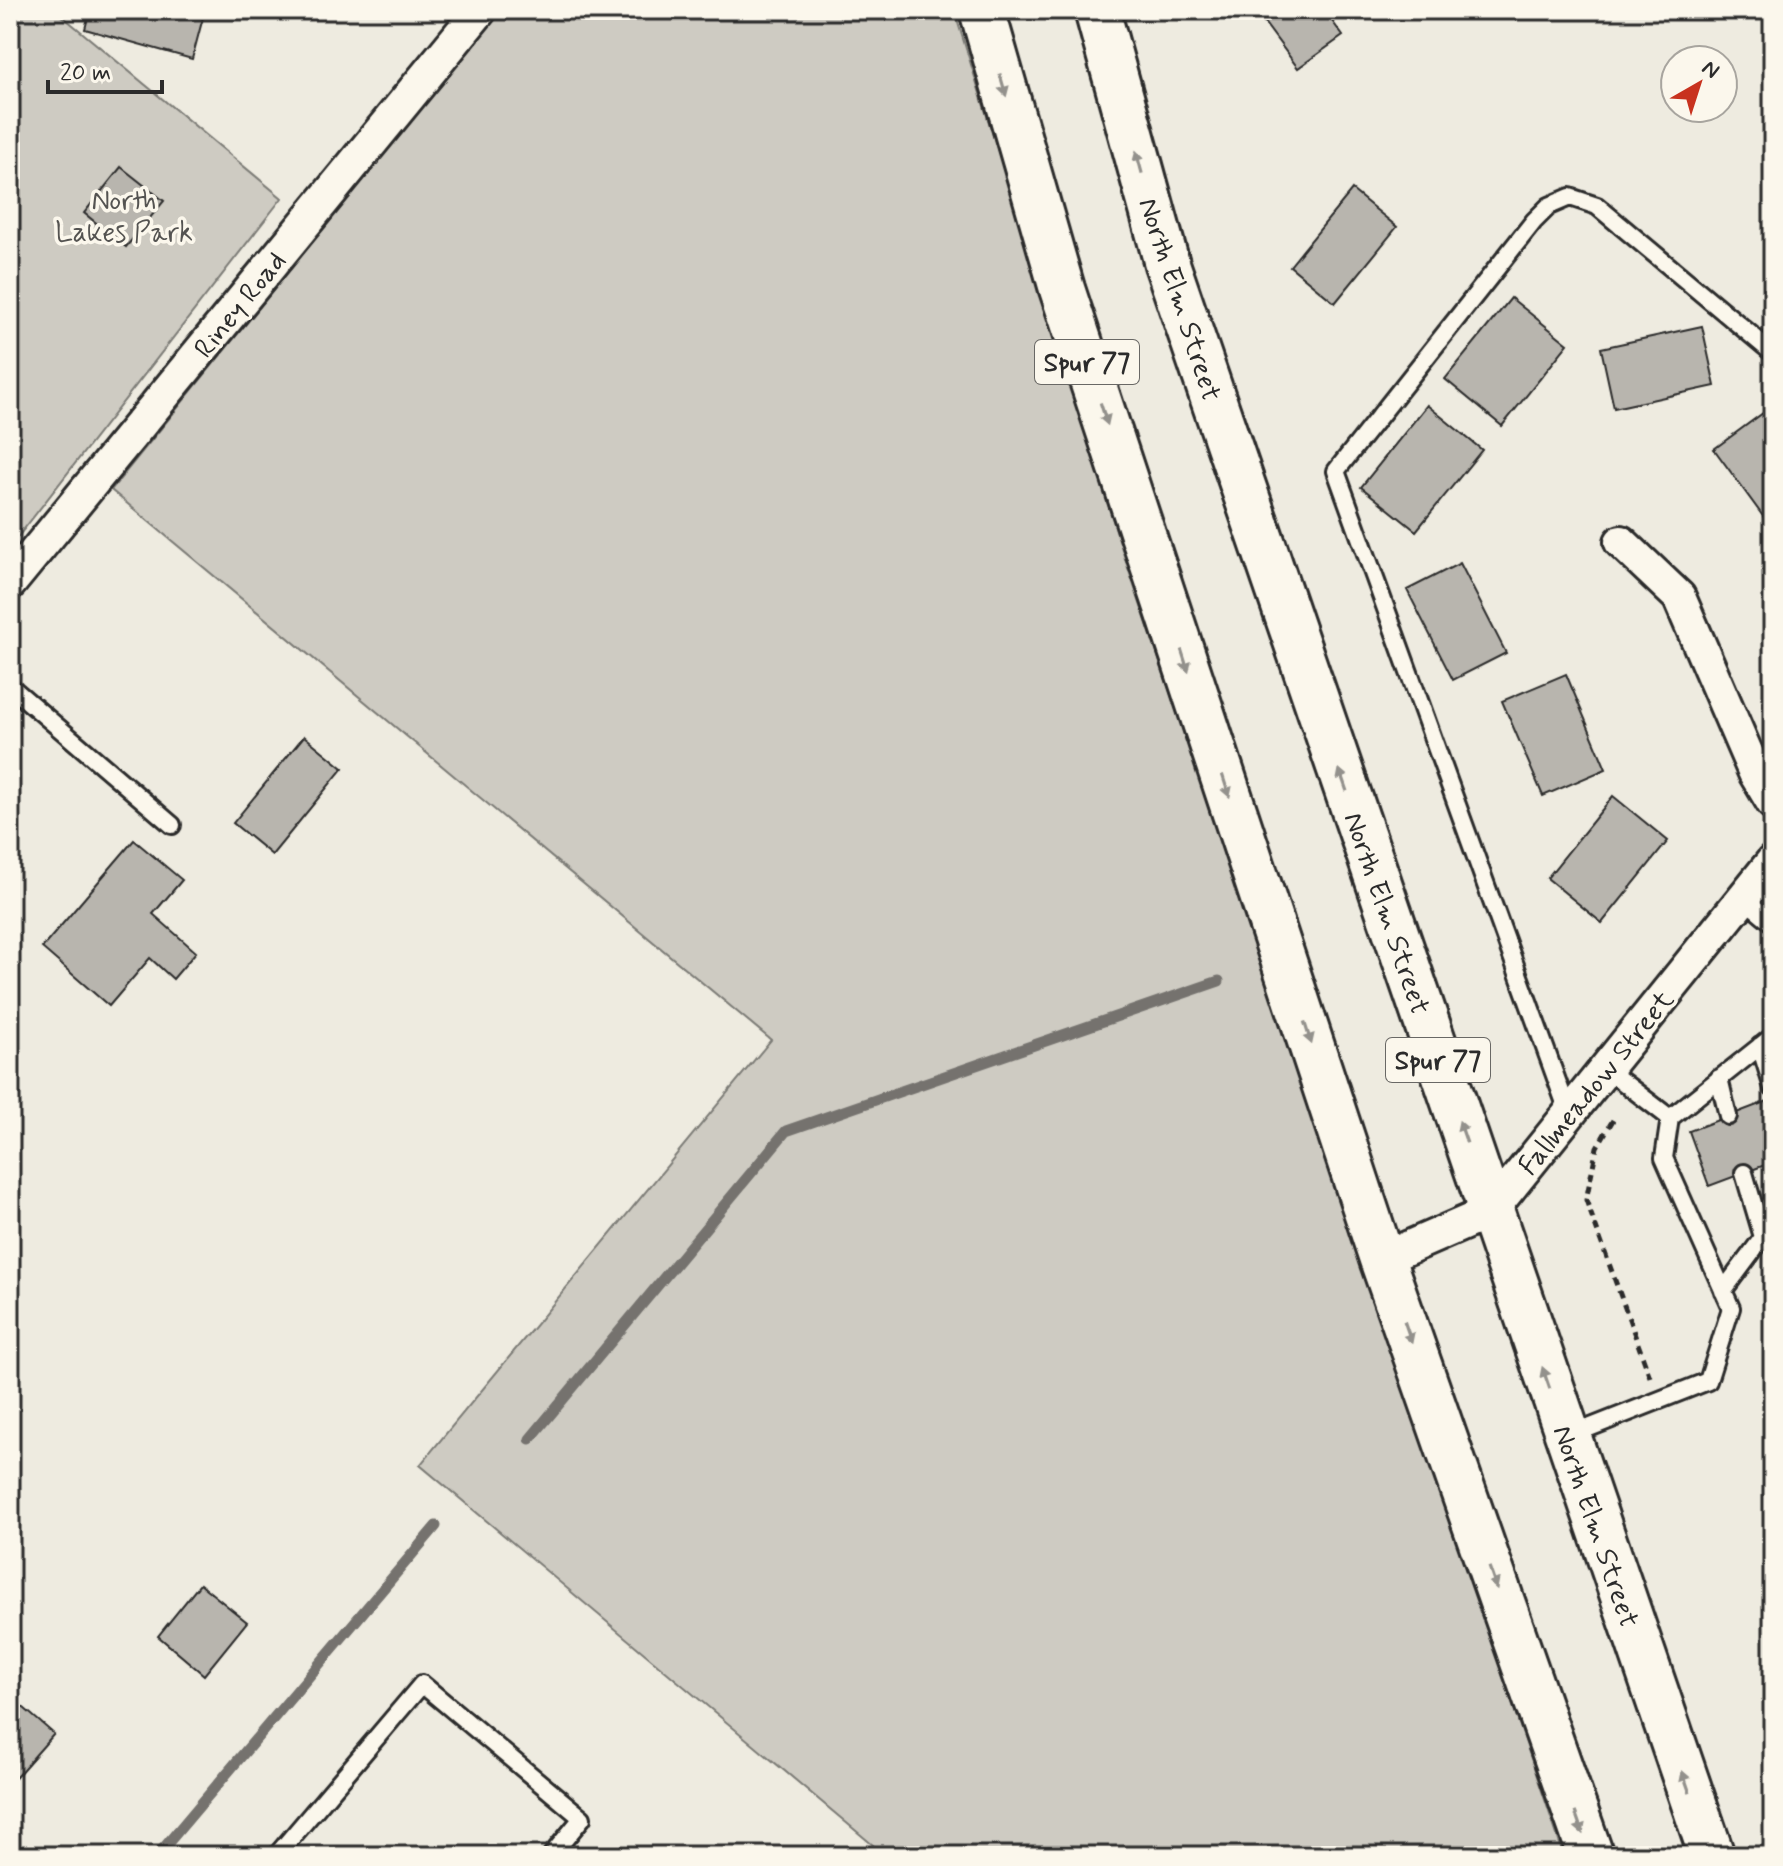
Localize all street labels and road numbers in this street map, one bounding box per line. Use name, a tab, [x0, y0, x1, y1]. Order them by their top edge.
street label: North Elm Street	[1128, 193, 1229, 406]
street label: Riney Road	[187, 245, 295, 367]
road number: Spur 77	[1035, 340, 1139, 384]
street label: North Elm Street	[1334, 808, 1438, 1020]
street label: Fallmeadow Street	[1511, 983, 1683, 1184]
road number: Spur 77	[1386, 1038, 1490, 1082]
street label: North Elm Street	[1543, 1421, 1647, 1633]

